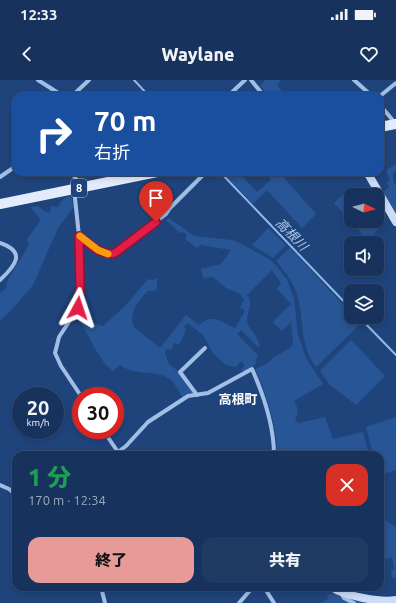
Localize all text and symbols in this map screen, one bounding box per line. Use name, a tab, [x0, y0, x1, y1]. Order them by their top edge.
text: 12:33	[20, 6, 58, 23]
icon: back	[16, 43, 38, 65]
icon: heart	[358, 43, 380, 65]
text: Waylane	[161, 44, 235, 64]
text: 70 m	[94, 105, 156, 136]
icon: right	[28, 108, 80, 160]
text: 右折	[94, 142, 130, 162]
road number: 8	[71, 179, 87, 197]
pin	[139, 181, 173, 222]
icon: arrive	[145, 187, 167, 209]
north arrow	[344, 188, 384, 228]
map controls	[344, 188, 384, 324]
water label: 高根川	[273, 215, 312, 254]
button: sound	[344, 236, 384, 276]
button: layers	[344, 284, 384, 324]
position arrow	[57, 287, 99, 329]
speed limit sign: 30	[72, 387, 124, 439]
district label: 高根町	[218, 392, 258, 406]
text: 20	[27, 396, 49, 419]
text: km/h	[26, 417, 50, 428]
text: 1 分	[28, 464, 71, 491]
button: close	[326, 464, 368, 506]
text: 170 m · 12:34	[28, 493, 106, 507]
button: 終了	[28, 537, 194, 583]
button: 共有	[202, 537, 368, 583]

